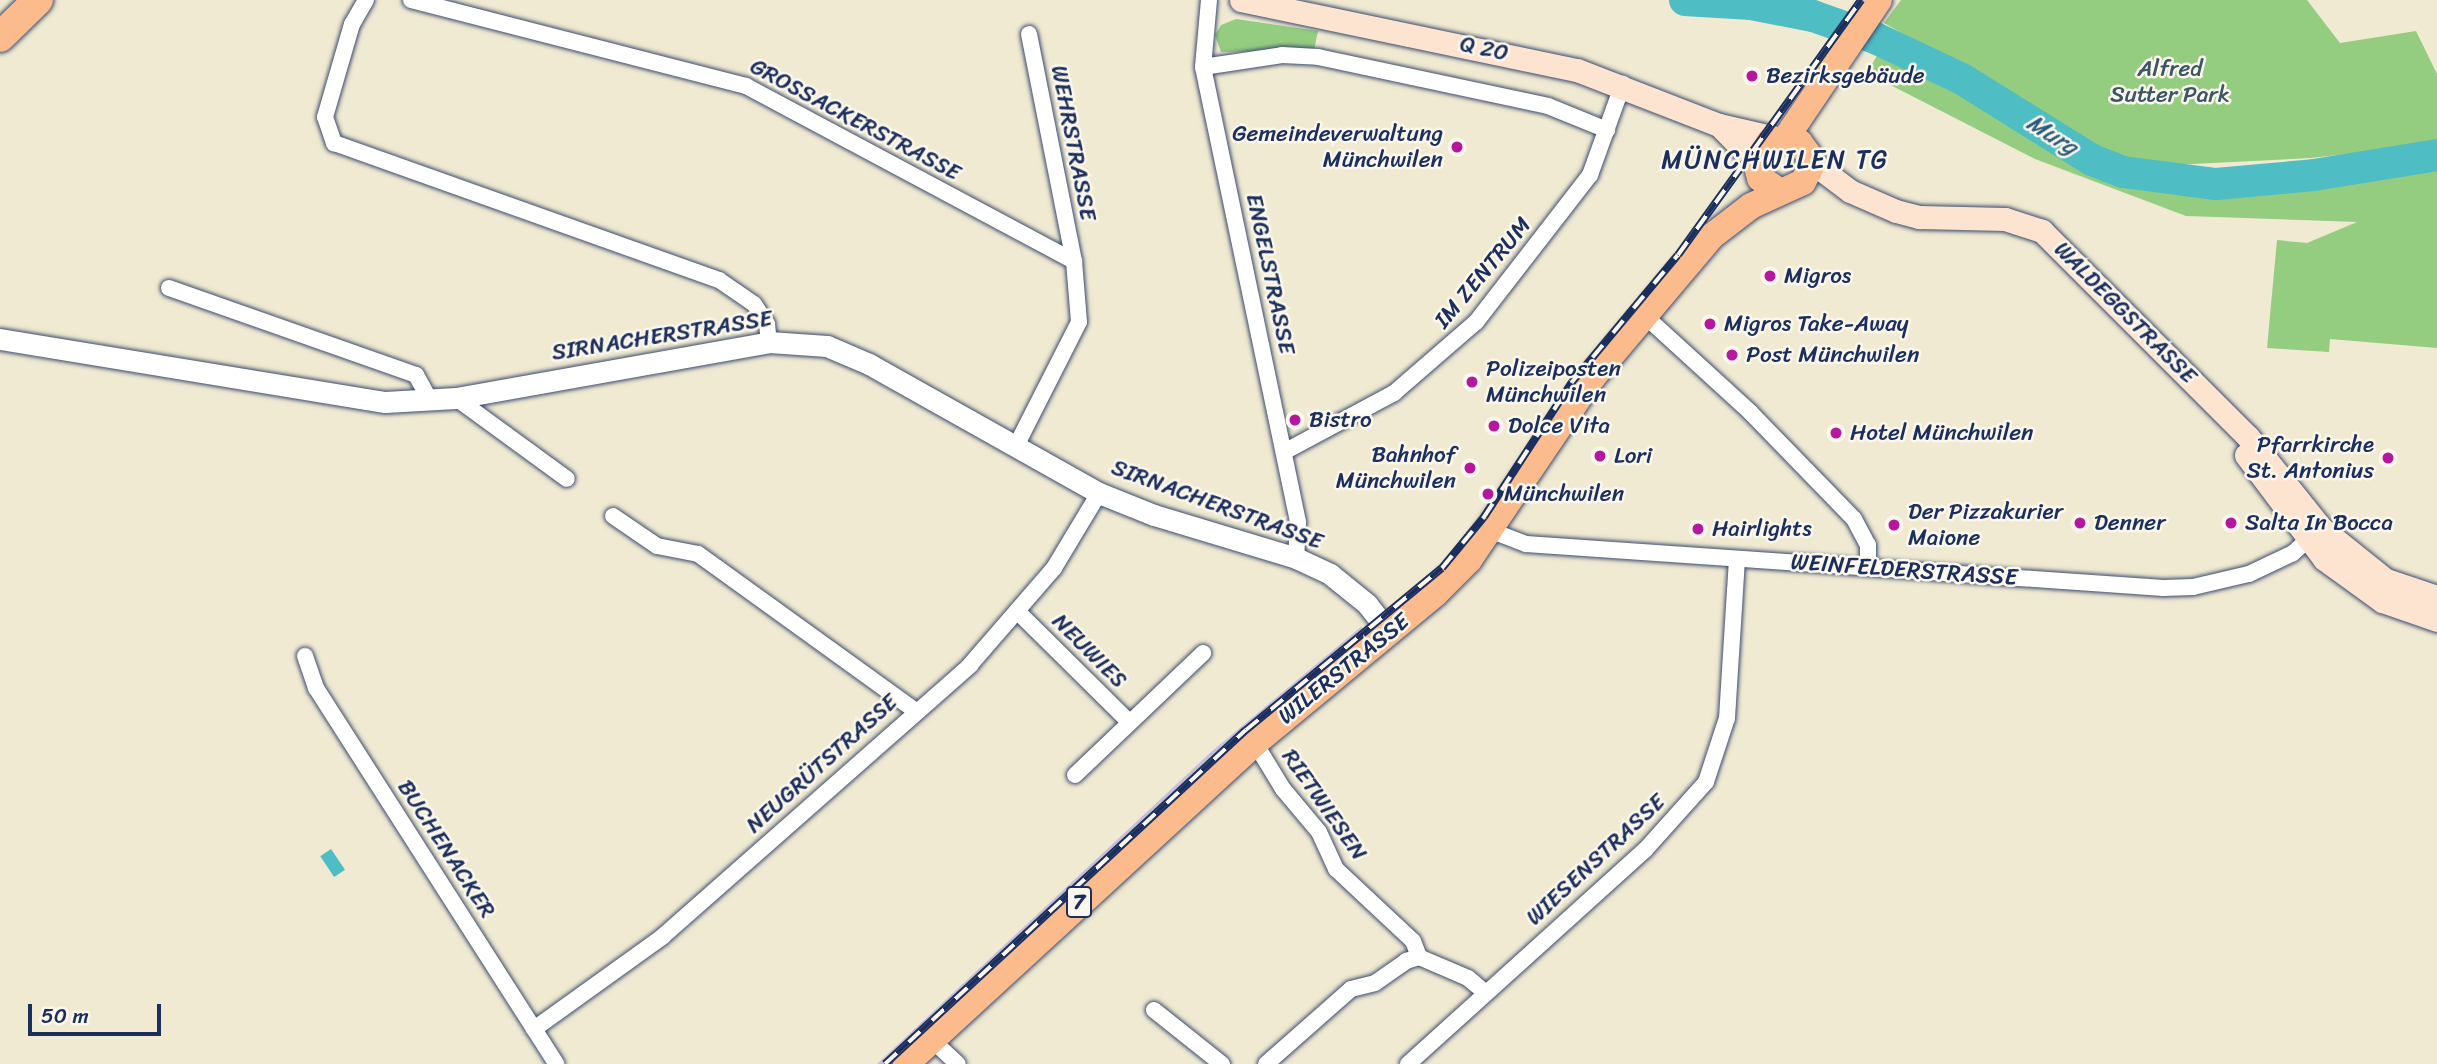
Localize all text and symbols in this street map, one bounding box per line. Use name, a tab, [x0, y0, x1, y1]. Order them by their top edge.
street label: Q 20	[1457, 30, 1511, 68]
street label: GROSSACKERSTRASSE	[745, 53, 965, 187]
park label: Alfred Sutter Park	[2110, 55, 2230, 109]
place label: Bezirksgebäude	[1766, 62, 1925, 90]
street label: WEHRSTRASSE	[1044, 63, 1102, 223]
marker: Bezirksgebäude	[1744, 68, 1760, 84]
water label: Murg	[2021, 108, 2083, 162]
place label: Gemeindeverwaltung Münchwilen	[1232, 120, 1443, 174]
marker: Gemeindeverwaltung Münchwilen	[1449, 139, 1465, 155]
district label: MÜNCHWILEN TG	[1663, 144, 1887, 176]
street label: ENGELSTRASSE	[1240, 191, 1300, 357]
street label: IM ZENTRUM	[1429, 212, 1537, 334]
street label: WALDEGGSTRASSE	[2048, 236, 2202, 390]
place label: Migros	[1784, 262, 1851, 290]
marker: Migros	[1762, 268, 1778, 284]
street label: SIRNACHERSTRASSE	[550, 305, 774, 367]
place label: Migros Take-Away	[1724, 310, 1909, 338]
marker: Migros Take-Away	[1702, 316, 1718, 332]
place label: Post Münchwilen	[1746, 341, 1918, 369]
marker: Post Münchwilen	[1724, 347, 1740, 363]
place label: Polizeiposten Münchwilen	[1486, 355, 1621, 409]
marker: Polizeiposten Münchwilen	[1464, 374, 1480, 390]
place label: Bistro	[1309, 406, 1372, 434]
marker: Bistro	[1287, 412, 1303, 428]
place label: Dolce Vita	[1508, 412, 1611, 440]
marker: Dolce Vita	[1486, 418, 1502, 434]
place label: Hotel Münchwilen	[1850, 419, 2033, 447]
marker: Hotel Münchwilen	[1828, 425, 1844, 441]
place label: Pfarrkirche St. Antonius	[2246, 431, 2374, 485]
place label: Bahnhof Münchwilen	[1336, 441, 1456, 495]
place label: Lori	[1614, 442, 1652, 470]
marker: Lori	[1592, 448, 1608, 464]
marker: Pfarrkirche St. Antonius	[2380, 450, 2396, 466]
street label: SIRNACHERSTRASSE	[1108, 454, 1326, 556]
marker: Bahnhof Münchwilen	[1462, 460, 1478, 476]
place label: Münchwilen	[1504, 480, 1624, 508]
marker: Münchwilen	[1478, 484, 1498, 504]
place label: Der Pizzakurier Maione	[1908, 498, 2064, 552]
place label: Denner	[2094, 509, 2166, 537]
place label: Salta In Bocca	[2245, 509, 2393, 537]
place label: Hairlights	[1712, 515, 1812, 543]
marker: Denner	[2072, 515, 2088, 531]
marker: Salta In Bocca	[2223, 515, 2239, 531]
marker: Der Pizzakurier Maione	[1886, 517, 1902, 533]
marker: Hairlights	[1690, 521, 1706, 537]
street label: WEINFELDERSTRASSE	[1790, 548, 2018, 592]
street label: NEUWIES	[1046, 608, 1132, 694]
street label: WILERSTRASSE	[1273, 608, 1415, 730]
street label: NEUGRÜTSTRASSE	[741, 689, 903, 839]
street label: RIETWIESEN	[1276, 744, 1372, 866]
street label: BUCHENACKER	[391, 775, 501, 923]
street label: WIESENSTRASSE	[1521, 788, 1671, 932]
road number: 7	[1065, 884, 1093, 920]
scale bar	[32, 990, 164, 1034]
text: 50 m	[41, 997, 89, 1035]

